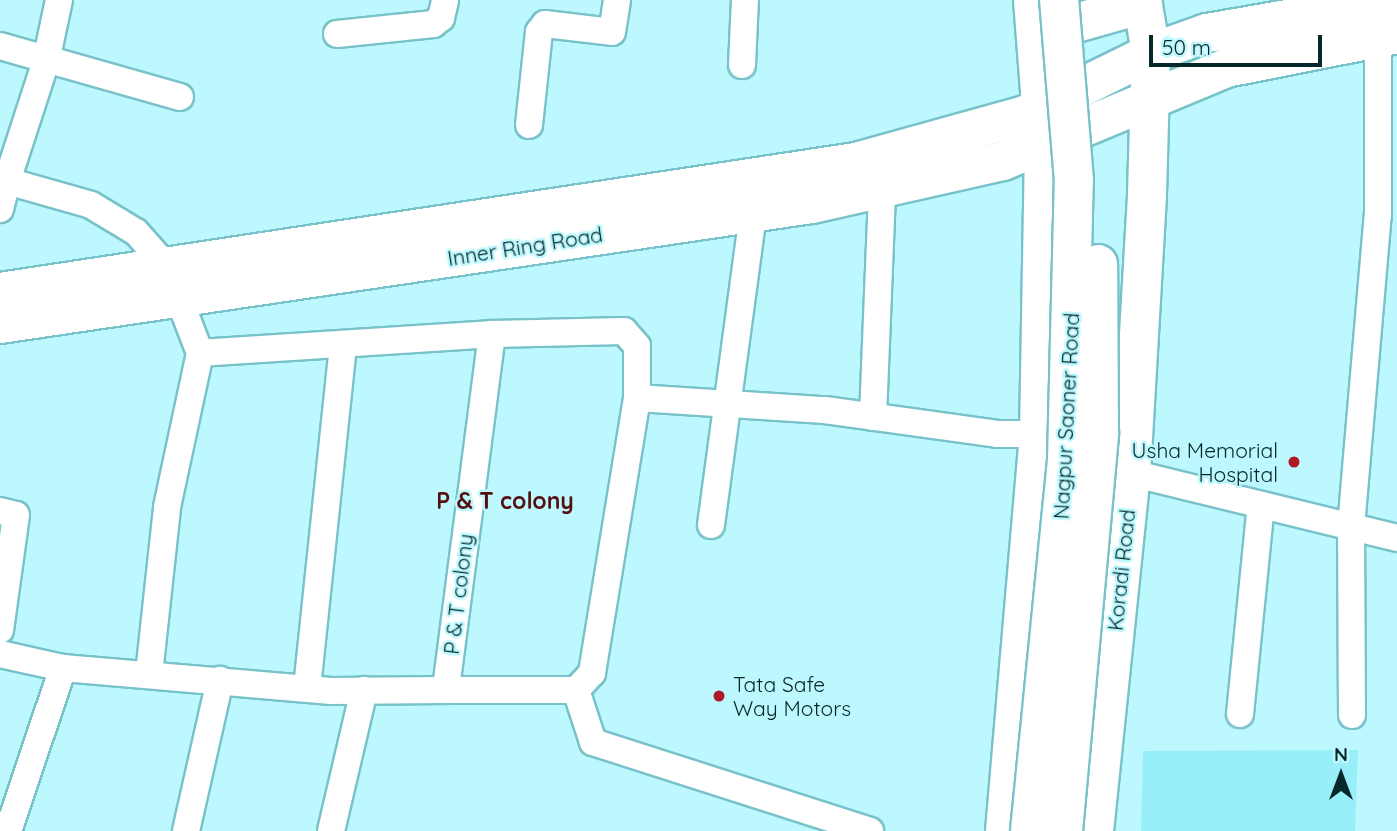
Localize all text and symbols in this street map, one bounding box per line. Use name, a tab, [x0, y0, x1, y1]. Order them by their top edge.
scale bar	[1152, 21, 1325, 65]
text: 50 m	[1162, 34, 1211, 60]
street label: Inner Ring Road	[446, 221, 604, 271]
street label: Nagpur Saoner Road	[1048, 312, 1084, 520]
place label: Usha Memorial Hospital	[1132, 437, 1278, 487]
marker: Usha Memorial Hospital	[1284, 452, 1304, 472]
district label: P & T colony	[436, 487, 574, 515]
street label: Koradi Road	[1102, 508, 1140, 632]
street label: P & T colony	[438, 532, 478, 656]
place label: Tata Safe Way Motors	[733, 671, 851, 721]
marker: Tata Safe Way Motors	[711, 688, 727, 704]
north arrow	[1306, 740, 1376, 810]
text: N	[1334, 742, 1348, 766]

